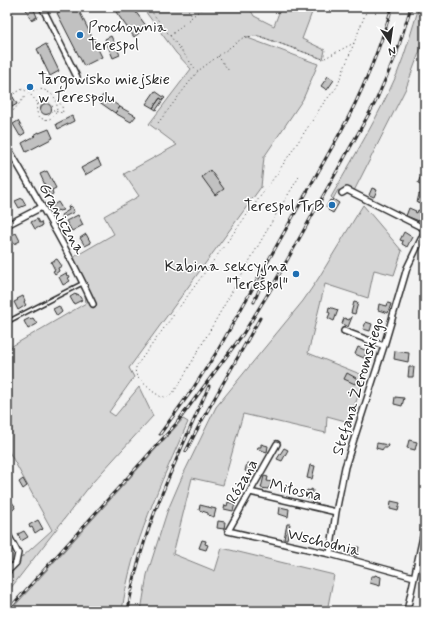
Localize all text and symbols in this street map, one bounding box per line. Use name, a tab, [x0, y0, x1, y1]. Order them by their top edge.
place label: Prochownia Terespol	[88, 17, 167, 56]
north arrow	[370, 22, 410, 62]
marker: Prochownia Terespol	[75, 30, 85, 40]
text: N	[387, 43, 397, 58]
place label: Targowisko miejskie w Terespolu	[38, 69, 170, 108]
marker: Targowisko miejskie w Terespolu	[25, 82, 35, 92]
street label: Graniczna	[33, 179, 90, 259]
place label: Terespol TrB	[244, 196, 324, 217]
marker: Terespol TrB	[327, 200, 337, 210]
place label: Kabina sekcyjna "Terespol"	[164, 256, 288, 295]
marker: Kabina sekcyjna "Terespol"	[291, 269, 301, 279]
street label: Stefana Żeromskiego	[327, 315, 389, 458]
street label: Różana	[221, 455, 263, 508]
street label: Miłosna	[268, 474, 324, 507]
street label: Wschodnia	[285, 523, 362, 562]

